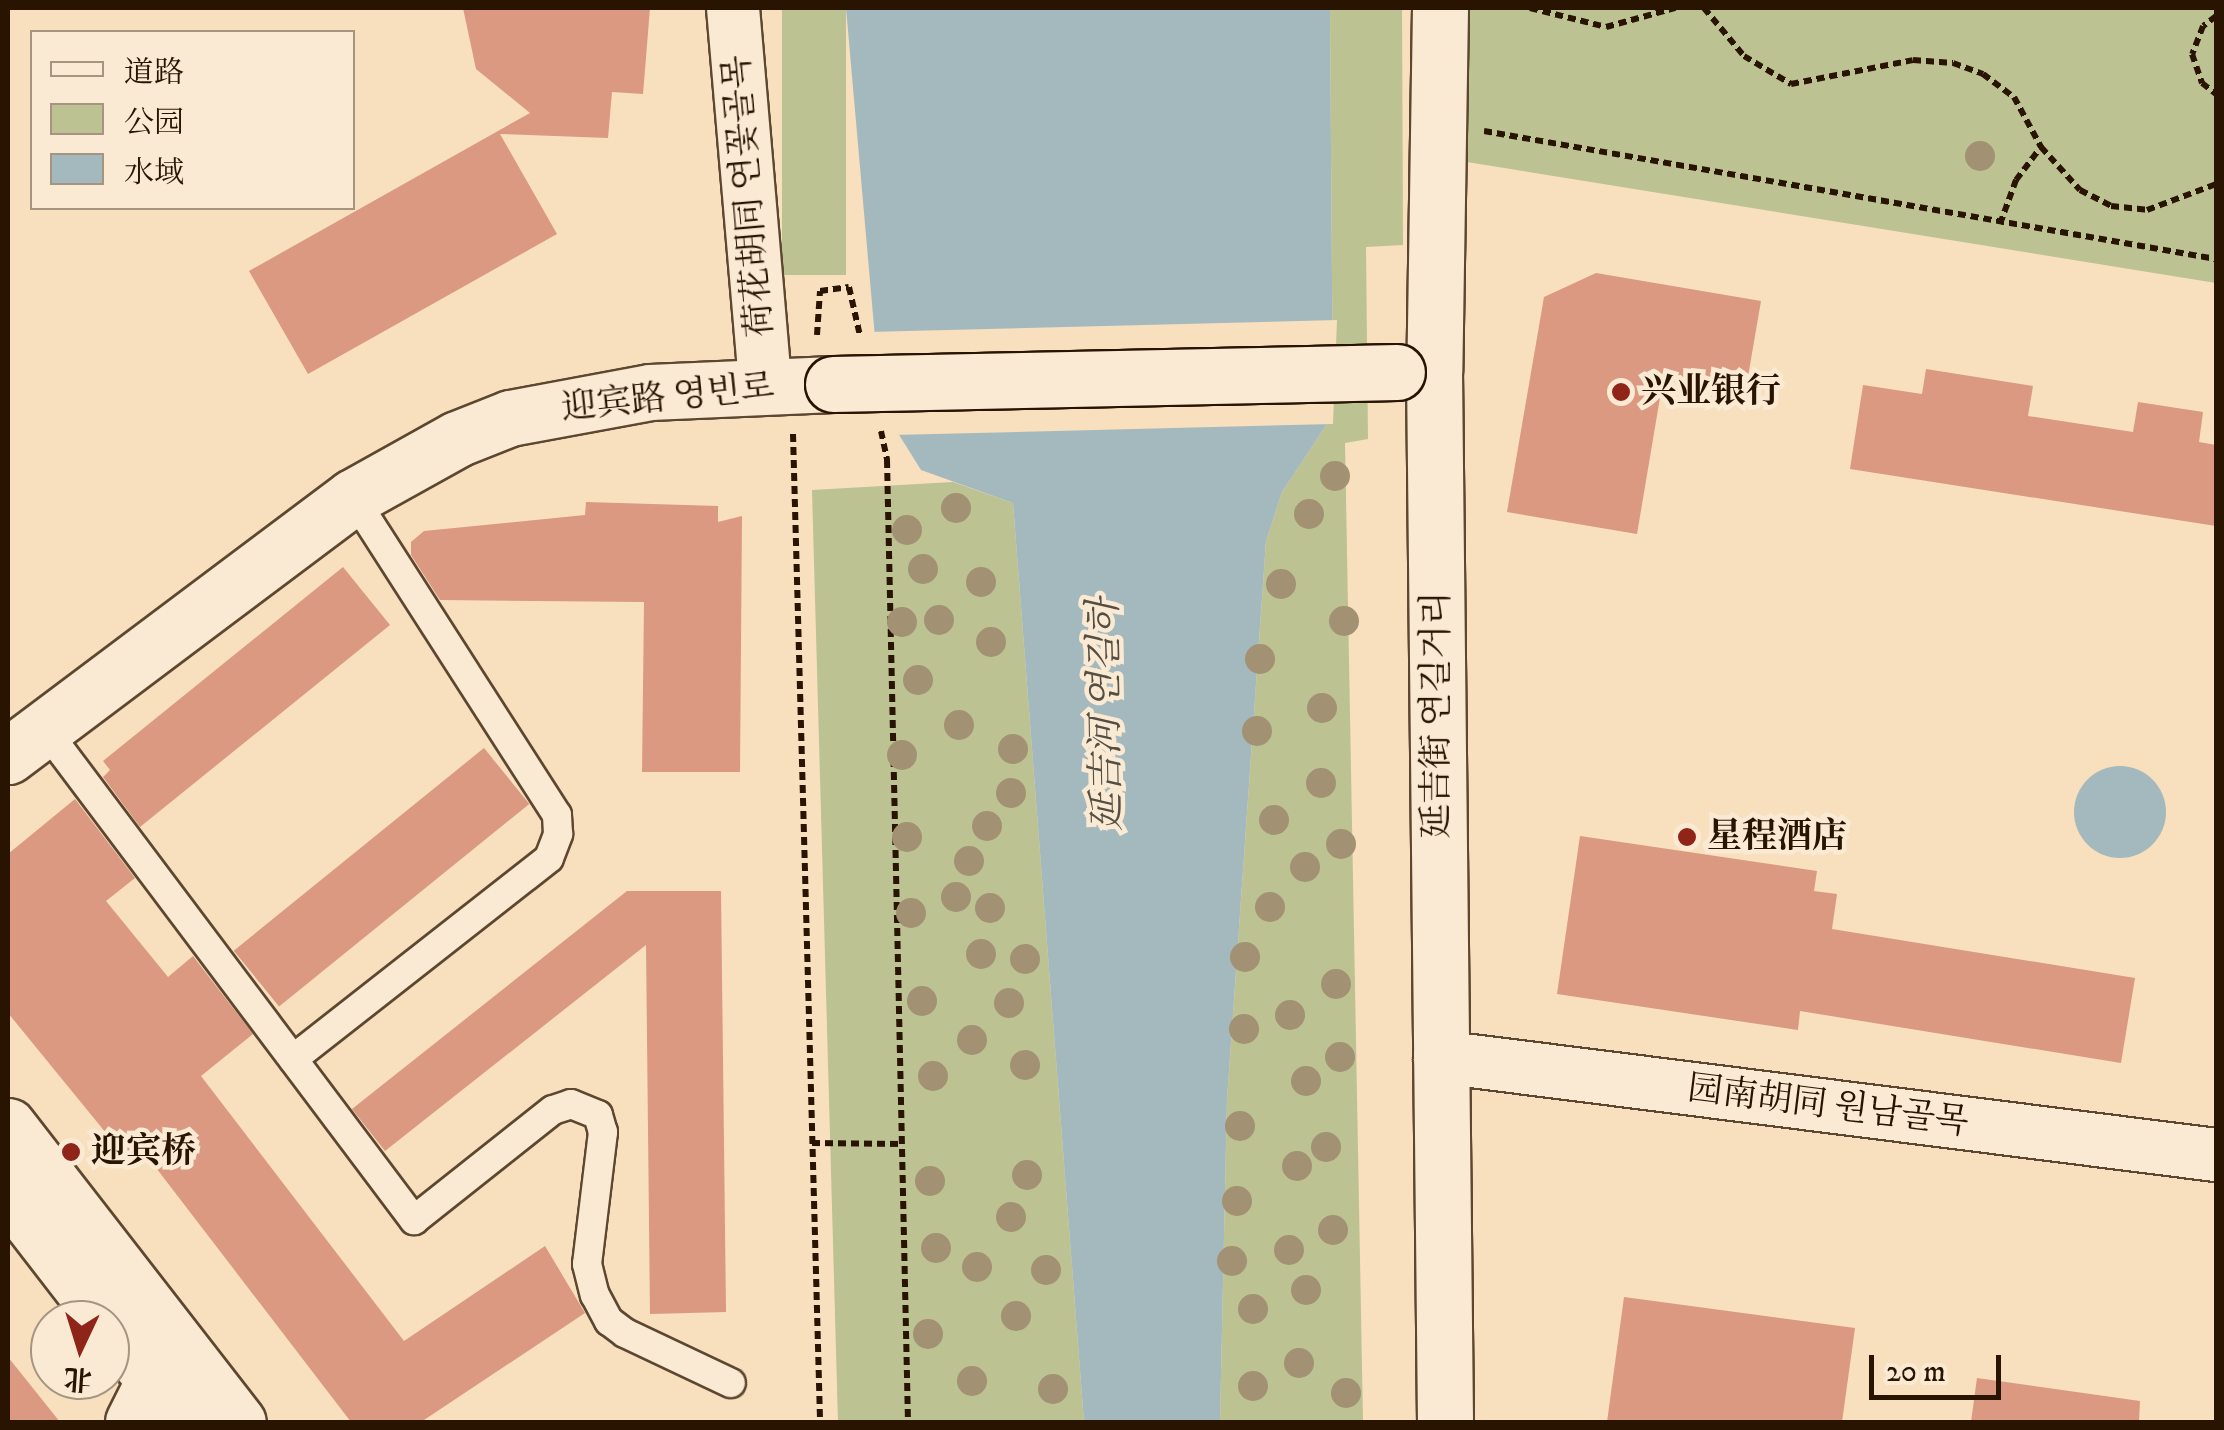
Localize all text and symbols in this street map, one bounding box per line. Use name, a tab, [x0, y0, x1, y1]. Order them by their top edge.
legend	[30, 30, 355, 210]
street label: 荷花胡同 연꽃골목	[716, 53, 782, 339]
text: 道路	[124, 55, 184, 92]
text: 公园	[124, 105, 184, 142]
text: 水域	[124, 155, 184, 192]
street label: 迎宾路 영빈로	[559, 366, 777, 430]
place label: 兴业银行	[1641, 371, 1781, 413]
marker: 兴业银行	[1610, 381, 1632, 403]
street label: 延吉街 연길거리	[1416, 591, 1458, 839]
water label: 延吉河 연길하	[1082, 598, 1132, 832]
place label: 星程酒店	[1707, 816, 1847, 858]
marker: 星程酒店	[1676, 826, 1698, 848]
street label: 园南胡同 원남골목	[1685, 1068, 1971, 1144]
place label: 迎宾桥	[91, 1131, 196, 1173]
marker: 迎宾桥	[60, 1141, 82, 1163]
north arrow	[30, 1300, 130, 1400]
scale bar	[1874, 1335, 2006, 1397]
text: 20 m	[1886, 1354, 1946, 1391]
text: 北	[63, 1360, 93, 1397]

